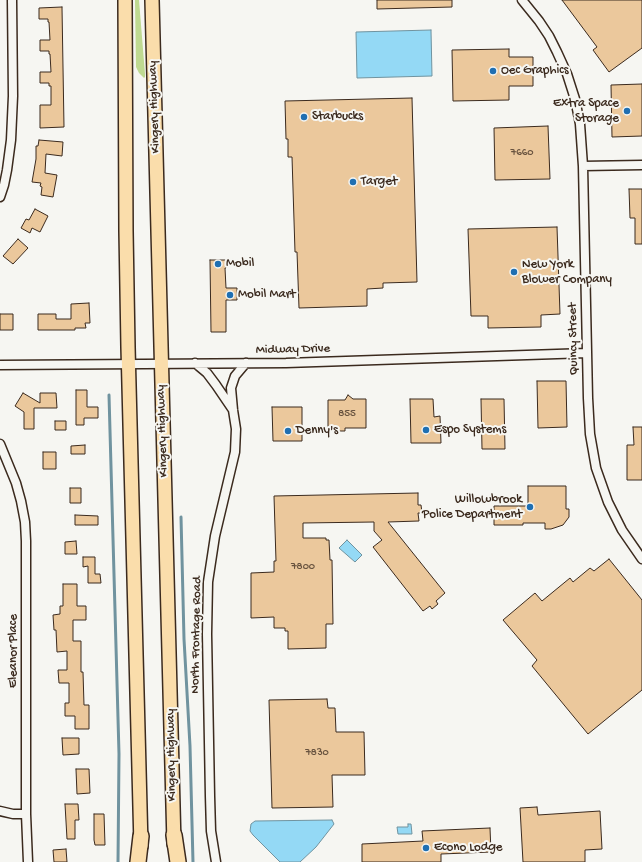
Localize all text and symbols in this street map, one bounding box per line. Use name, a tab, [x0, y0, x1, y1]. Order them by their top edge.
street label: Kingery Highway	[146, 60, 164, 154]
place label: Oec Graphics	[501, 63, 568, 79]
marker: Oec Graphics	[488, 66, 498, 76]
place label: Extra Space Storage	[553, 96, 619, 127]
marker: Extra Space Storage	[622, 106, 632, 116]
place label: Starbucks	[312, 109, 363, 125]
marker: Starbucks	[299, 112, 309, 122]
house number: 7660	[510, 146, 534, 160]
place label: Target	[361, 174, 397, 190]
marker: Target	[348, 177, 358, 187]
place label: Mobil	[226, 256, 254, 272]
place label: New York Blower Company	[522, 257, 612, 288]
marker: Mobil	[213, 259, 223, 269]
marker: New York Blower Company	[509, 267, 519, 277]
place label: Mobil Mart	[238, 287, 296, 303]
marker: Mobil Mart	[225, 290, 235, 300]
street label: Quincy Street	[566, 303, 582, 375]
street label: Midway Drive	[256, 342, 330, 358]
street label: Kingery Highway	[154, 384, 172, 478]
house number: 855	[338, 407, 356, 421]
place label: Espo Systems	[434, 422, 506, 438]
place label: Denny's	[296, 423, 338, 439]
marker: Espo Systems	[421, 425, 431, 435]
marker: Denny's	[283, 426, 293, 436]
place label: Willowbrook Police Department	[422, 492, 522, 523]
marker: Willowbrook Police Department	[525, 502, 535, 512]
house number: 7800	[291, 560, 315, 574]
street label: North Frontage Road	[188, 576, 206, 694]
street label: Eleanor Place	[6, 614, 22, 688]
street label: Kingery Highway	[163, 709, 181, 801]
house number: 7830	[305, 746, 329, 760]
place label: Econo Lodge	[434, 840, 502, 856]
marker: Econo Lodge	[421, 843, 431, 853]

